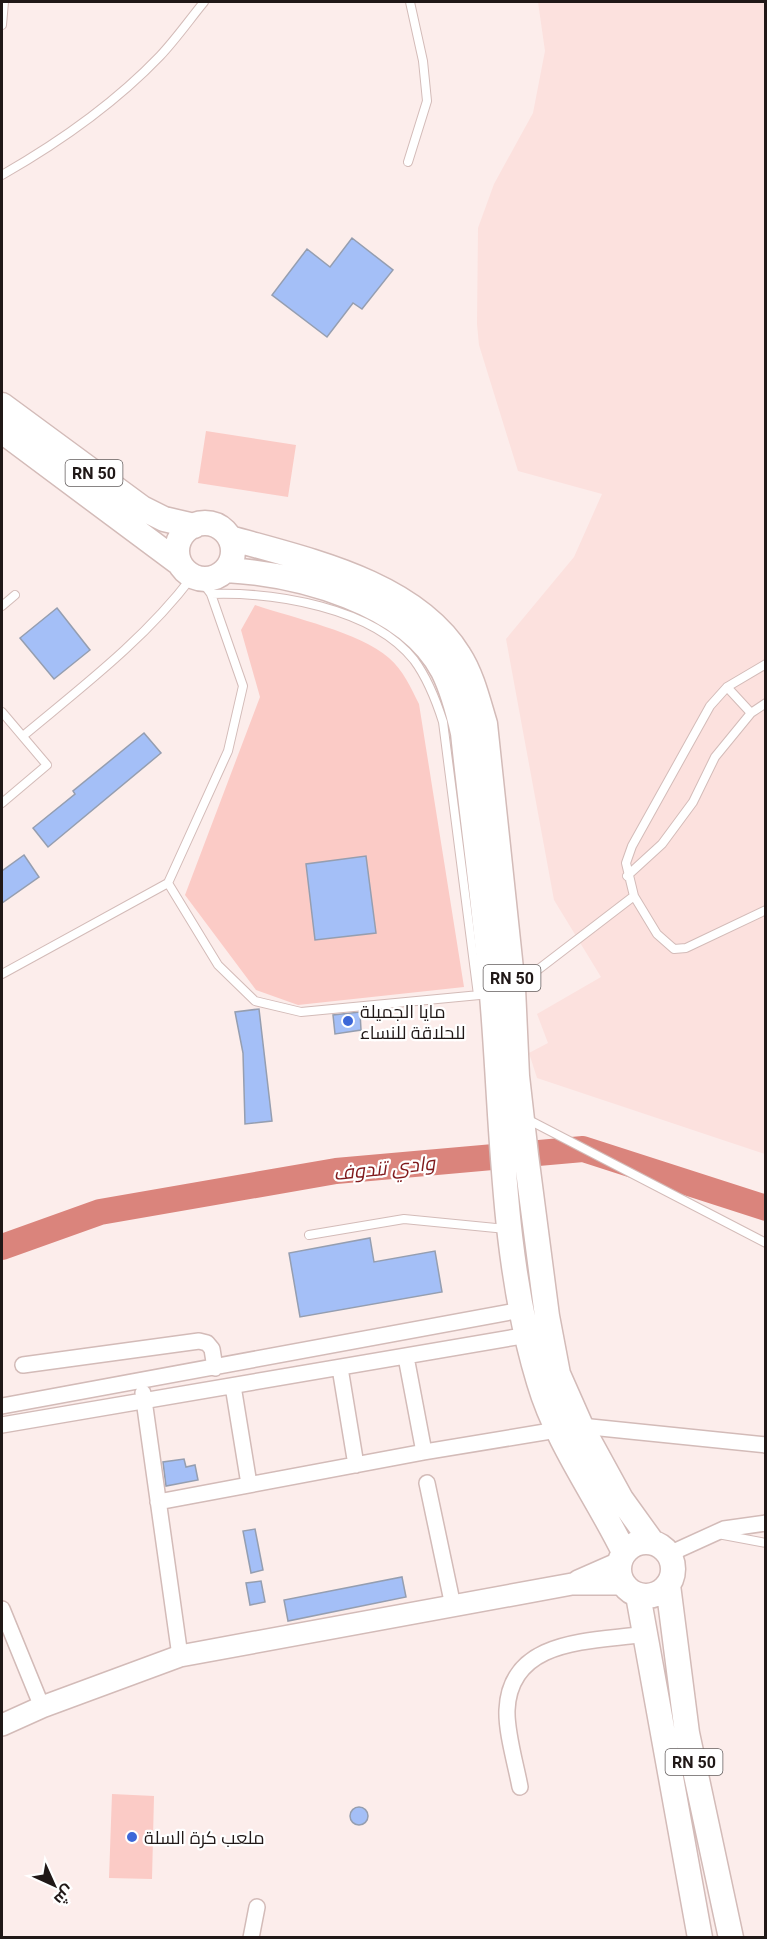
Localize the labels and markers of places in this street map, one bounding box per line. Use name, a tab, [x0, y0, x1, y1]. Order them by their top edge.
place label: مايا الجميلة للحلاقة للنساء	[360, 1001, 466, 1043]
marker: مايا الجميلة للحلاقة للنساء	[341, 1014, 355, 1028]
place label: ملعب كرة السلة	[144, 1827, 265, 1849]
marker: ملعب كرة السلة	[125, 1830, 139, 1844]

